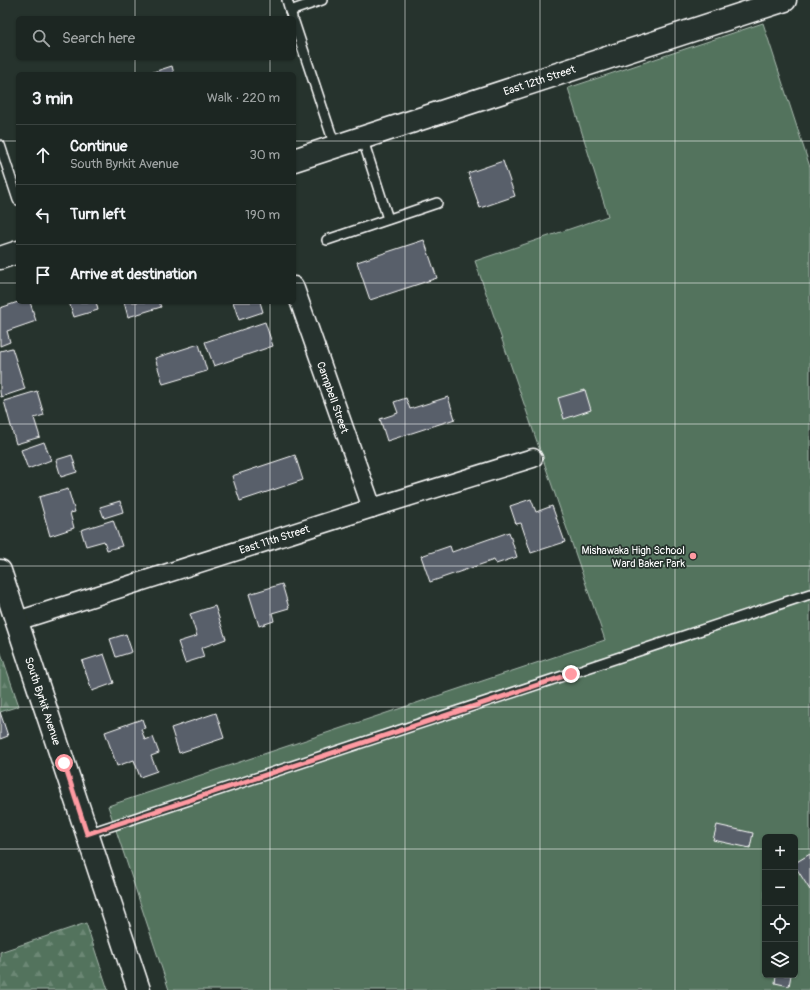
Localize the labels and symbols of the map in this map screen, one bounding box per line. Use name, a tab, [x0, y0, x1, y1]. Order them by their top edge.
street label: East 12th Street	[502, 62, 577, 98]
street label: Campbell Street	[315, 360, 352, 436]
street label: East 11th Street	[237, 522, 312, 556]
place label: Mishawaka High School Ward Baker Park	[582, 544, 685, 570]
marker: Mishawaka High School Ward Baker Park	[688, 551, 698, 561]
street label: South Byrkit Avenue	[22, 655, 64, 747]
route end	[562, 665, 580, 683]
route start	[55, 754, 73, 772]

